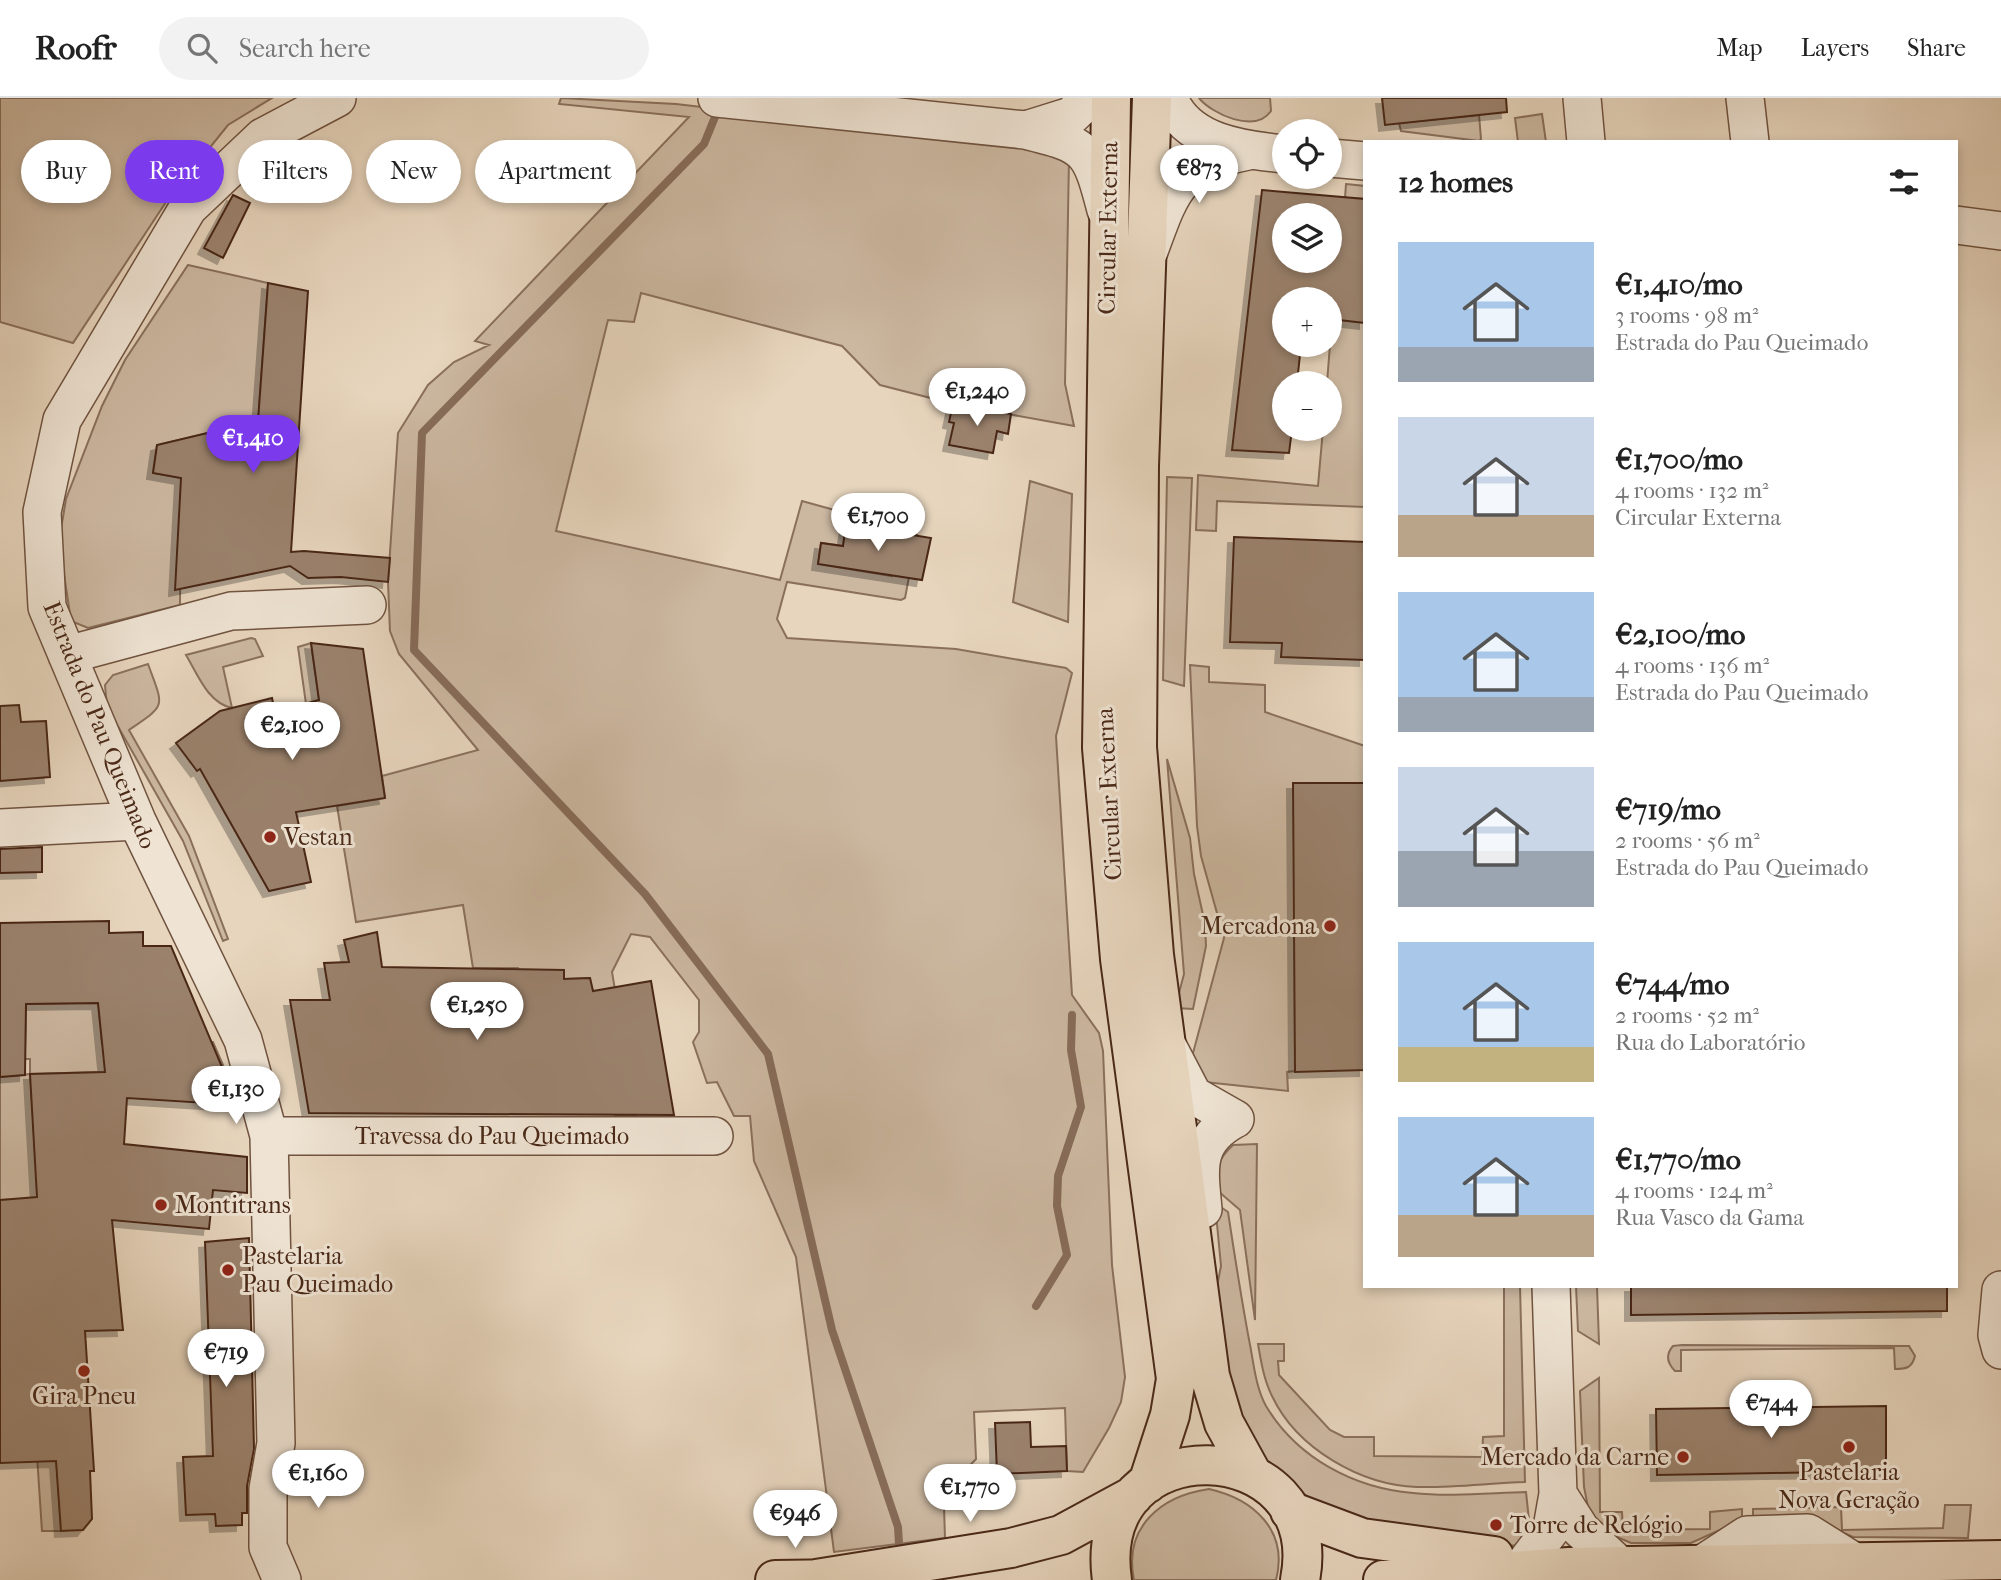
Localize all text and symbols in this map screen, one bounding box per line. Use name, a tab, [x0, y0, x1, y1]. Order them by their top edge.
search box	[159, 17, 649, 80]
text: Roofr	[35, 29, 117, 68]
icon: search	[183, 29, 221, 67]
text: Search here	[239, 33, 371, 64]
text: Map	[1717, 34, 1763, 62]
text: Layers	[1801, 34, 1869, 62]
text: Share	[1907, 34, 1966, 62]
map controls	[1272, 119, 1342, 441]
button: locate	[1272, 119, 1342, 189]
chip: Buy	[21, 140, 111, 203]
chip: Rent	[125, 140, 224, 203]
chip: Filters	[238, 140, 352, 203]
chip: New	[366, 140, 461, 203]
chip: Apartment	[475, 140, 636, 203]
street label: Circular Externa	[1092, 140, 1124, 315]
pin: €873	[1158, 146, 1240, 205]
text: €873	[1176, 154, 1222, 181]
icon: filters	[1885, 163, 1923, 201]
text: 12 homes	[1398, 165, 1513, 200]
button: layers	[1272, 203, 1342, 273]
text: €1,410/mo	[1615, 267, 1743, 302]
icon: home	[1454, 270, 1538, 354]
button: +	[1272, 287, 1342, 357]
text: 3 rooms · 98 m²	[1615, 302, 1759, 329]
text: Estrada do Pau Queimado	[1615, 329, 1868, 356]
pin: €1,240	[920, 368, 1034, 428]
button: −	[1272, 371, 1342, 441]
text: €1,240	[945, 377, 1009, 404]
pin: €1,410	[196, 416, 310, 475]
text: €1,410	[222, 424, 284, 451]
text: €1,700/mo	[1615, 442, 1743, 477]
icon: home	[1454, 445, 1538, 529]
text: 4 rooms · 132 m²	[1615, 477, 1769, 504]
pin: €1,700	[821, 494, 935, 553]
text: €1,700	[847, 502, 909, 529]
text: Circular Externa	[1615, 504, 1781, 531]
street label: Estrada do Pau Queimado	[38, 597, 162, 853]
text: €2,100/mo	[1615, 617, 1745, 652]
icon: home	[1454, 620, 1538, 704]
text: 4 rooms · 136 m²	[1615, 652, 1769, 679]
text: Estrada do Pau Queimado	[1615, 679, 1868, 706]
pin: €2,100	[235, 702, 349, 762]
street label: Circular Externa	[1090, 706, 1128, 881]
text: €2,100	[260, 711, 324, 738]
text: €719/mo	[1615, 792, 1721, 827]
icon: home	[1454, 795, 1538, 879]
place label: Vestan	[283, 823, 353, 851]
text: 2 rooms · 56 m²	[1615, 827, 1760, 854]
marker: Vestan	[262, 829, 278, 845]
text: Estrada do Pau Queimado	[1615, 854, 1868, 881]
place label: Mercadona	[1201, 912, 1317, 940]
marker: Mercadona	[1322, 918, 1338, 934]
text: €744/mo	[1615, 967, 1729, 1002]
icon: home	[1454, 970, 1538, 1054]
pin: €1,250	[420, 982, 534, 1042]
text: €1,250	[446, 991, 508, 1018]
text: 2 rooms · 52 m²	[1615, 1002, 1759, 1029]
text: Rua do Laboratório	[1615, 1029, 1805, 1056]
pin: €1,130	[179, 1066, 293, 1126]
text: €1,130	[208, 1075, 264, 1102]
street label: Travessa do Pau Queimado	[355, 1122, 629, 1150]
text: €1,770/mo	[1615, 1142, 1741, 1177]
icon: home	[1454, 1145, 1538, 1229]
text: 4 rooms · 124 m²	[1615, 1177, 1773, 1204]
place label: Montitrans	[175, 1191, 291, 1219]
marker: Montitrans	[153, 1197, 169, 1213]
text: Rua Vasco da Gama	[1615, 1204, 1804, 1231]
place label: Pastelaria Pau Queimado	[242, 1242, 393, 1298]
marker: Pastelaria Pau Queimado	[220, 1262, 236, 1278]
pin: €719	[185, 1330, 267, 1389]
text: €719	[203, 1338, 249, 1365]
marker: Gira Pneu	[76, 1363, 92, 1379]
pin: €744	[1730, 1380, 1812, 1440]
place label: Gira Pneu	[32, 1382, 137, 1410]
text: €744	[1745, 1389, 1797, 1416]
marker: Pastelaria Nova Geração	[1841, 1439, 1857, 1455]
place label: Mercado da Carne	[1481, 1443, 1669, 1471]
marker: Mercado da Carne	[1675, 1449, 1691, 1465]
pin: €1,160	[261, 1450, 375, 1510]
place label: Pastelaria Nova Geração	[1778, 1458, 1920, 1515]
text: €1,160	[288, 1459, 348, 1486]
pin: €1,770	[913, 1464, 1027, 1524]
text: €1,770	[940, 1473, 1000, 1500]
pin: €946	[754, 1490, 836, 1550]
text: €946	[769, 1499, 821, 1526]
place label: Torre de Relógio	[1510, 1511, 1683, 1539]
marker: Torre de Relógio	[1488, 1517, 1504, 1533]

